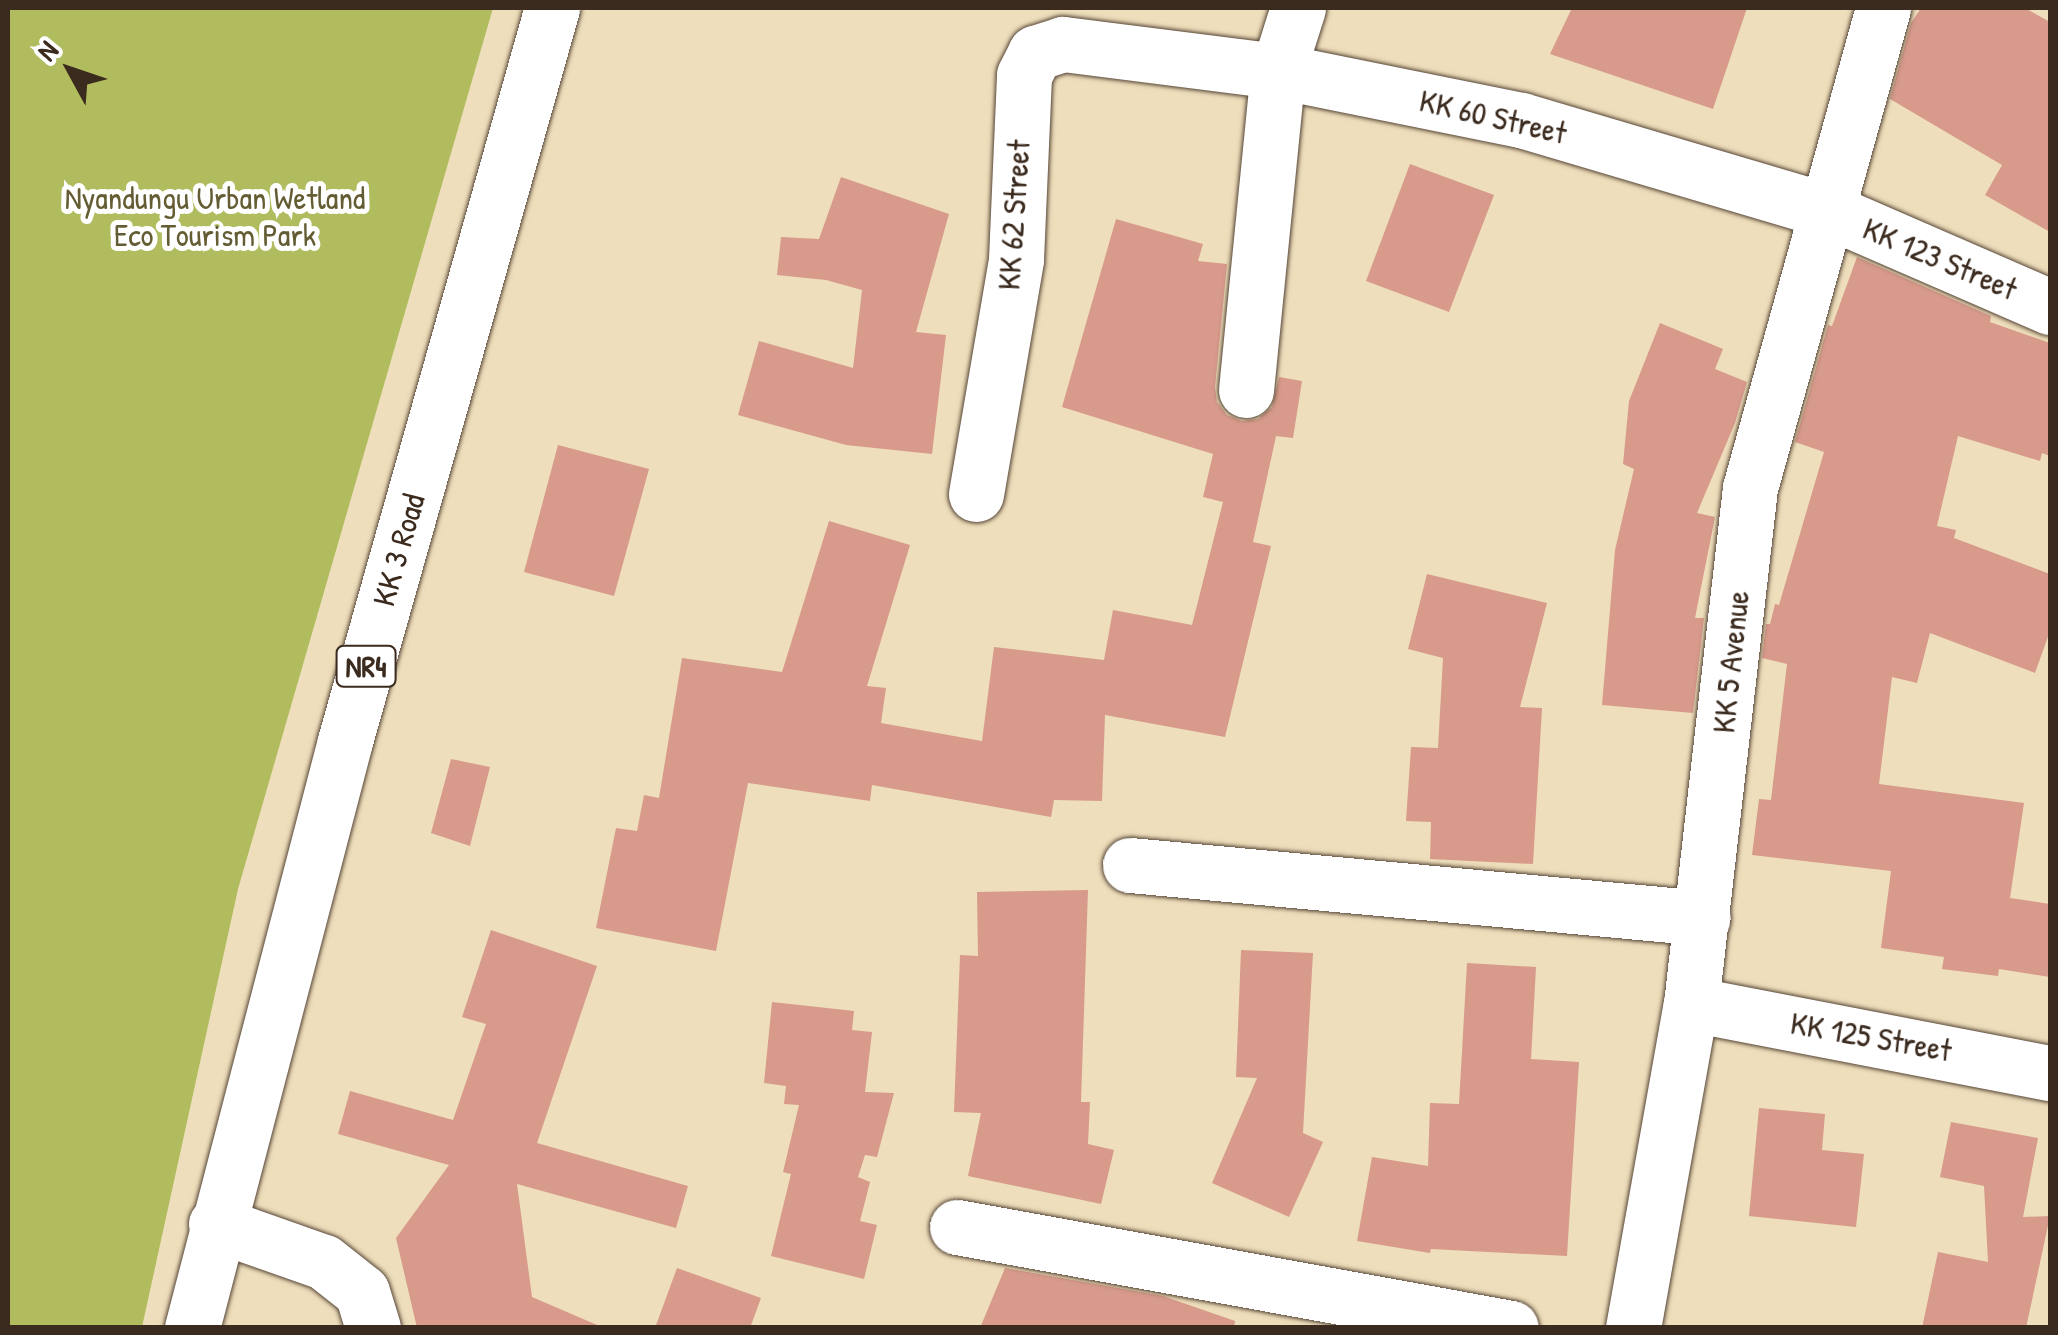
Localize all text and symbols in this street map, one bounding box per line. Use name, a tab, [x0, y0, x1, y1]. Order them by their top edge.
north arrow	[20, 20, 120, 120]
text: N	[28, 33, 66, 69]
street label: KK 60 Street	[1416, 81, 1570, 153]
street label: KK 62 Street	[990, 139, 1038, 291]
park label: Nyandungu Urban Wetland Eco Tourism Park	[65, 180, 365, 255]
street label: KK 123 Street	[1857, 209, 2023, 309]
street label: KK 3 Road	[365, 489, 433, 611]
street label: KK 5 Avenue	[1704, 589, 1758, 735]
road number: NR4	[334, 641, 398, 691]
street label: KK 125 Street	[1787, 1004, 1955, 1070]

